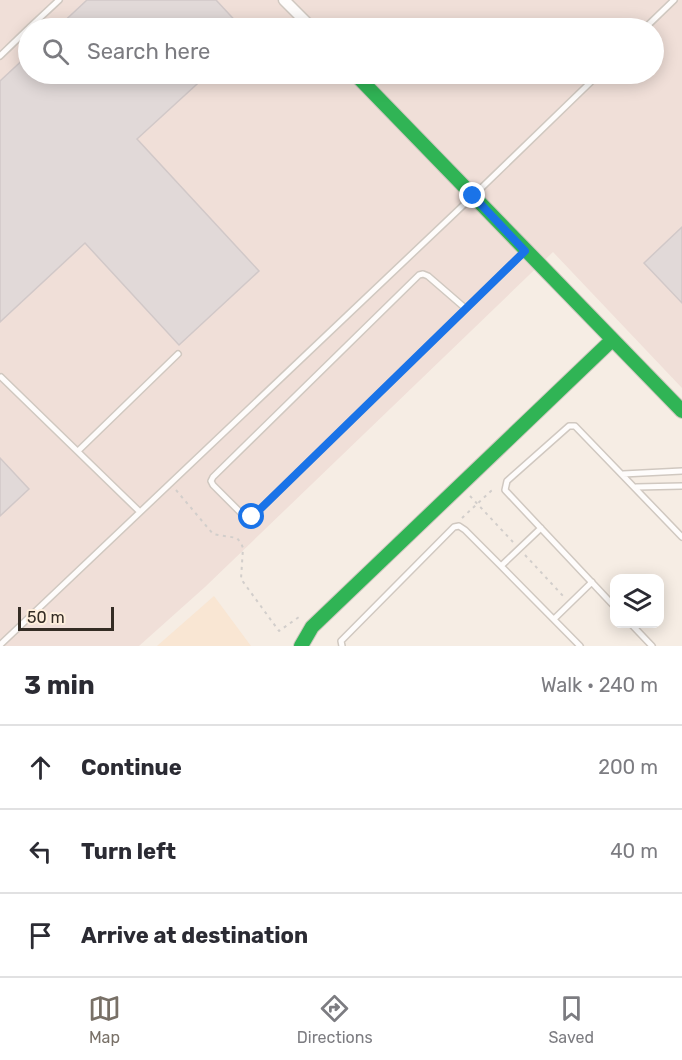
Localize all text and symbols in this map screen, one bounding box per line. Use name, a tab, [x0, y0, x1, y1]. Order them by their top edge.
search box	[18, 18, 664, 84]
icon: search	[39, 35, 72, 68]
text: Search here	[87, 38, 210, 65]
route end	[459, 182, 485, 208]
route start	[238, 503, 264, 529]
map controls	[610, 574, 664, 628]
button: layers	[610, 574, 664, 628]
scale bar	[18, 604, 114, 632]
text: 50 m	[27, 608, 65, 627]
text: 3 min	[24, 670, 95, 701]
text: Walk · 240 m	[541, 673, 658, 697]
icon: ahead	[24, 751, 57, 784]
text: Continue	[81, 754, 182, 781]
text: 200 m	[598, 755, 658, 779]
icon: left	[24, 835, 57, 868]
text: Turn left	[81, 838, 176, 865]
text: 40 m	[610, 839, 658, 863]
icon: arrive	[24, 919, 57, 952]
text: Arrive at destination	[81, 922, 308, 949]
tab: Map	[88, 992, 121, 1047]
tab: Directions	[297, 992, 373, 1047]
tab: Saved	[548, 992, 594, 1047]

